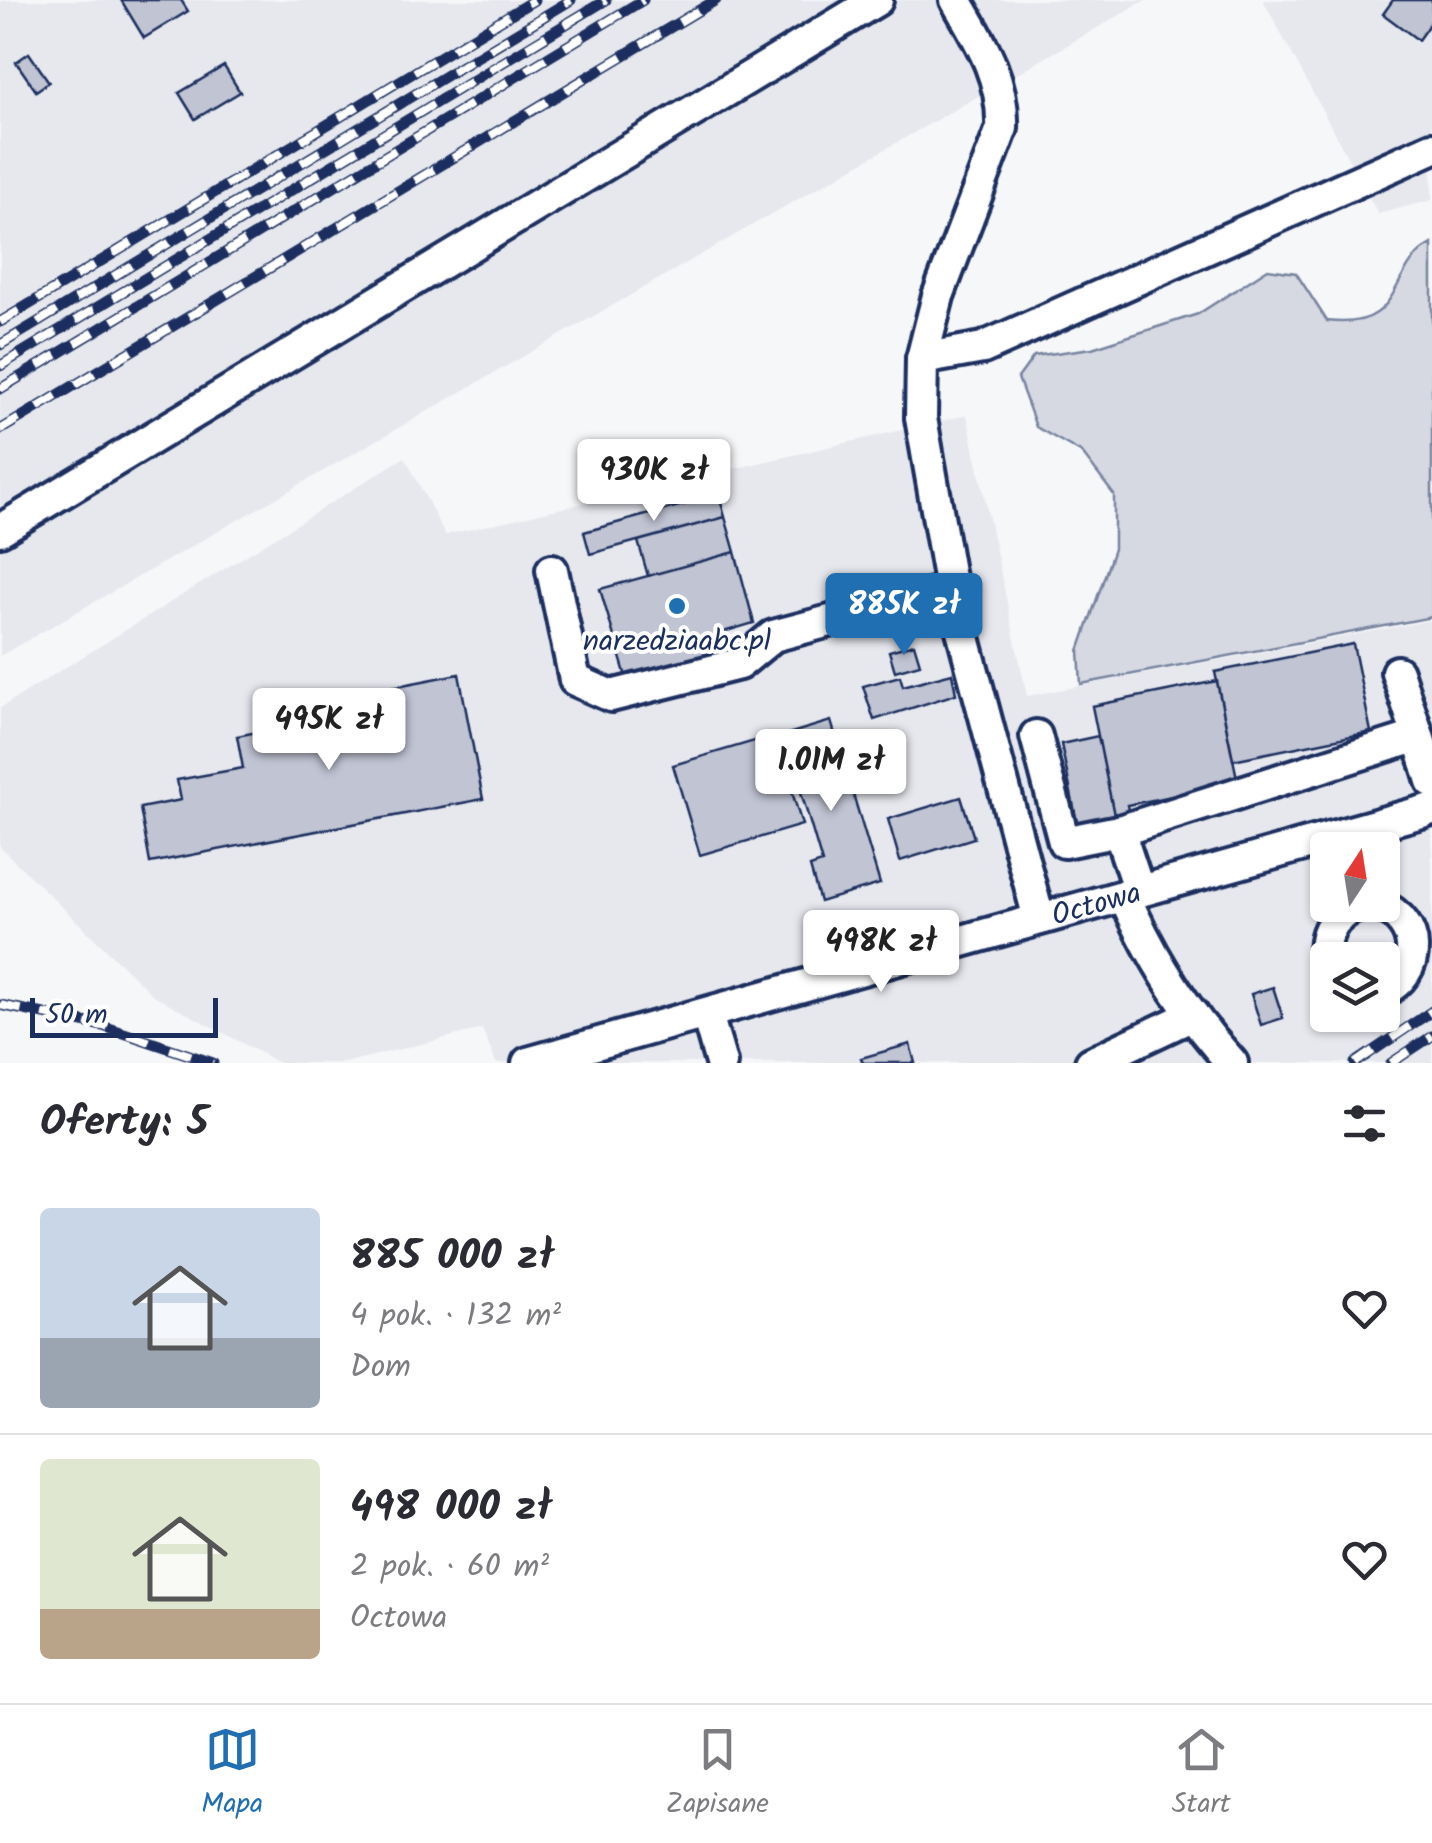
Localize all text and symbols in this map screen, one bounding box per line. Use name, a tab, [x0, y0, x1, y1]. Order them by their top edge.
pin: 930K zł	[562, 439, 746, 524]
text: 930K zł	[599, 446, 709, 497]
pin: 885K zł	[812, 573, 996, 658]
text: 885K zł	[847, 580, 961, 631]
marker: narzedziaabc.pl	[666, 595, 688, 617]
place label: narzedziaabc.pl	[583, 618, 771, 666]
pin: 495K zł	[237, 688, 421, 773]
text: 495K zł	[274, 695, 384, 746]
pin: 1.01M zł	[728, 729, 934, 814]
text: 1.01M zł	[777, 736, 885, 787]
north arrow	[1310, 832, 1400, 922]
map controls	[1310, 832, 1400, 1032]
street label: Octowa	[1046, 870, 1147, 941]
pin: 498K zł	[789, 910, 973, 995]
text: 498K zł	[825, 917, 937, 968]
button: layers	[1310, 942, 1400, 1032]
scale bar	[30, 993, 218, 1038]
text: 50 m	[45, 993, 108, 1038]
text: Oferty: 5	[40, 1090, 209, 1157]
icon: filters	[1337, 1096, 1392, 1151]
text: 885 000 zł	[350, 1224, 554, 1291]
icon: home	[120, 1248, 240, 1368]
icon: heart	[1337, 1281, 1392, 1336]
text: 4 pok. · 132 m²	[350, 1291, 561, 1342]
text: Dom	[350, 1342, 411, 1393]
text: 498 000 zł	[350, 1475, 552, 1542]
icon: home	[120, 1499, 240, 1619]
icon: heart	[1337, 1532, 1392, 1587]
text: 2 pok. · 60 m²	[350, 1542, 549, 1593]
text: Octowa	[350, 1593, 447, 1644]
tab: Mapa	[201, 1722, 263, 1827]
tab: Zapisane	[666, 1722, 769, 1827]
tab: Start	[1172, 1722, 1231, 1827]

